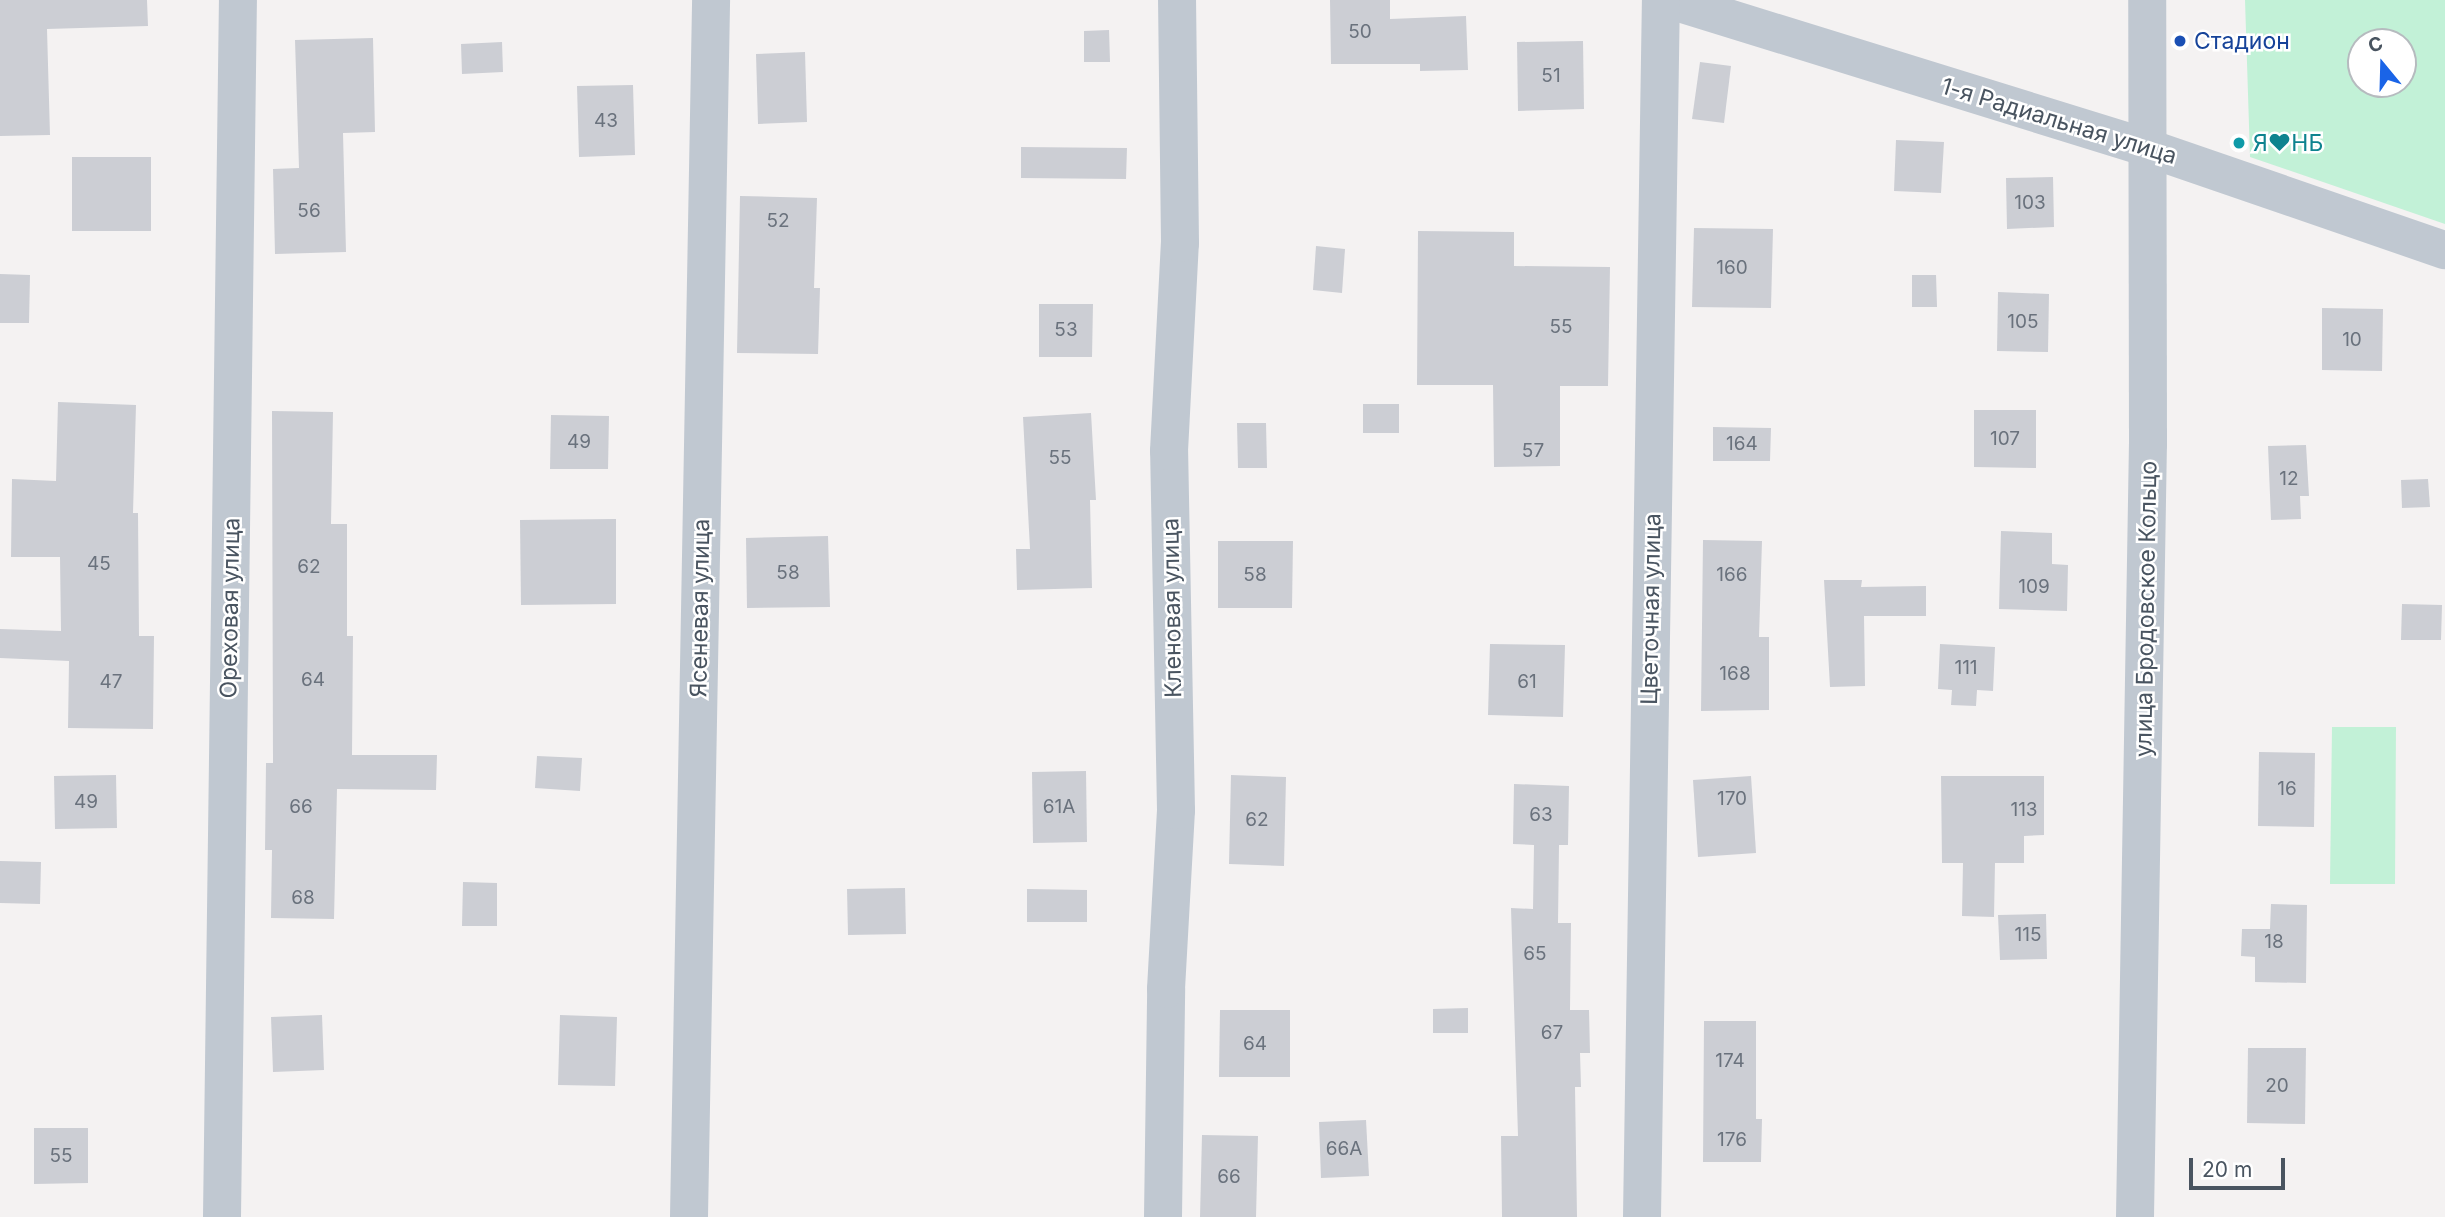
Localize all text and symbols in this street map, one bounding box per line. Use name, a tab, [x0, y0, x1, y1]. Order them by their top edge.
house number: 50	[1348, 21, 1372, 43]
place label: Стадион	[2194, 27, 2290, 55]
north arrow	[2347, 28, 2417, 98]
text: С	[2365, 31, 2386, 58]
marker: Стадион	[2172, 33, 2188, 49]
house number: 51	[1541, 65, 1561, 87]
street label: 1-я Радиальная улица	[1938, 72, 2180, 170]
house number: 43	[594, 110, 618, 132]
place label: Я♥НБ	[2253, 129, 2323, 157]
marker: Я♥НБ	[2231, 135, 2247, 151]
house number: 103	[2014, 192, 2046, 214]
house number: 56	[297, 200, 321, 222]
house number: 52	[766, 210, 790, 232]
house number: 160	[1716, 257, 1748, 279]
house number: 105	[2007, 311, 2039, 333]
house number: 55	[1549, 316, 1573, 338]
house number: 53	[1054, 319, 1078, 341]
house number: 10	[2342, 329, 2362, 351]
house number: 107	[1990, 428, 2020, 450]
house number: 49	[567, 431, 591, 453]
house number: 164	[1726, 433, 1758, 455]
house number: 57	[1522, 440, 1544, 462]
house number: 55	[1048, 447, 1072, 469]
street label: улица Бродовское Кольцо	[2130, 461, 2162, 757]
house number: 12	[2279, 468, 2299, 490]
street label: Цветочная улица	[1636, 513, 1666, 705]
street label: Ореховая улица	[215, 517, 245, 699]
street label: Ясеневая улица	[685, 518, 715, 698]
street label: Кленовая улица	[1157, 518, 1187, 698]
house number: 45	[87, 553, 111, 575]
house number: 62	[297, 556, 321, 578]
house number: 58	[776, 562, 800, 584]
house number: 58	[1243, 564, 1267, 586]
house number: 166	[1716, 564, 1748, 586]
house number: 109	[2018, 576, 2050, 598]
house number: 111	[1954, 657, 1978, 679]
house number: 168	[1719, 663, 1751, 685]
house number: 64	[301, 669, 325, 691]
house number: 47	[99, 671, 123, 693]
house number: 61	[1517, 671, 1537, 693]
house number: 16	[2277, 778, 2297, 800]
house number: 170	[1717, 788, 1747, 810]
house number: 49	[74, 791, 98, 813]
house number: 66	[289, 796, 313, 818]
house number: 61А	[1043, 796, 1075, 818]
house number: 113	[2010, 799, 2038, 821]
house number: 63	[1529, 804, 1553, 826]
house number: 62	[1245, 809, 1269, 831]
house number: 68	[291, 887, 315, 909]
house number: 115	[2014, 924, 2042, 946]
house number: 18	[2264, 931, 2284, 953]
house number: 65	[1523, 943, 1547, 965]
house number: 67	[1541, 1022, 1563, 1044]
house number: 64	[1243, 1033, 1267, 1055]
house number: 174	[1715, 1050, 1745, 1072]
house number: 20	[2265, 1075, 2289, 1097]
house number: 176	[1717, 1129, 1747, 1151]
house number: 66А	[1326, 1138, 1362, 1160]
scale bar	[2193, 1144, 2289, 1188]
house number: 55	[49, 1145, 73, 1167]
text: 20 m	[2202, 1157, 2252, 1182]
house number: 66	[1217, 1166, 1241, 1188]

